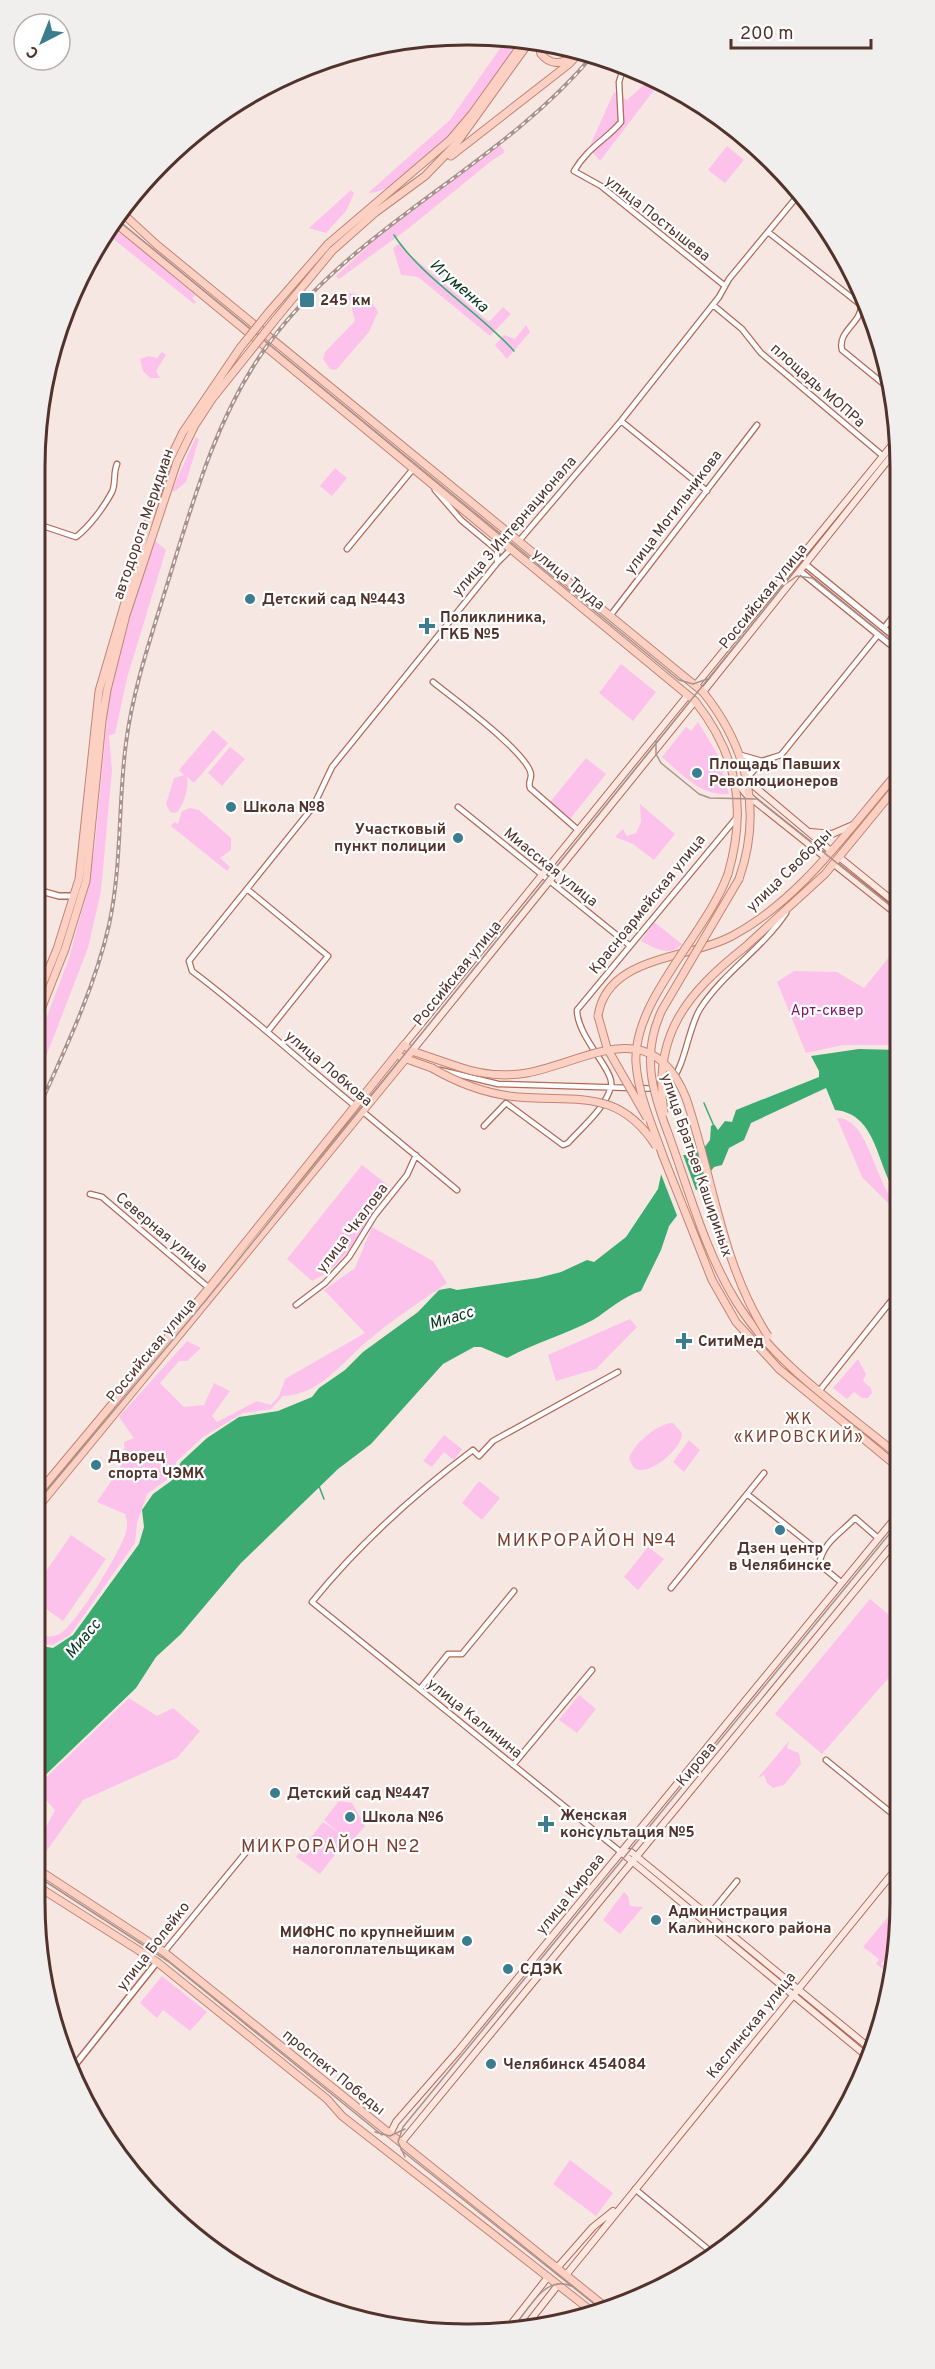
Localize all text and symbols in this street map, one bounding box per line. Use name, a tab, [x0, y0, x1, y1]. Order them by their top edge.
north arrow	[12, 12, 72, 72]
scale bar	[731, 12, 870, 50]
text: 200 m	[740, 23, 793, 46]
text: С	[23, 41, 44, 63]
street label: улица Постышева	[601, 172, 714, 266]
water label: Игуменка	[425, 256, 493, 318]
marker: 245 км	[298, 291, 316, 309]
place label: 245 км	[320, 292, 371, 311]
street label: площадь МОПРа	[766, 340, 868, 432]
street label: автодорога Меридиан	[110, 447, 179, 602]
street label: улица Могильникова	[621, 447, 727, 579]
street label: улица 3 Интернационала	[449, 453, 581, 601]
street label: Российская улица	[716, 540, 812, 653]
street label: улица Труда	[528, 545, 608, 615]
place label: Детский сад №443	[262, 591, 406, 610]
marker: Детский сад №443	[243, 592, 257, 606]
place label: Поликлиника, ГКБ №5	[440, 609, 546, 645]
marker: Поликлиника, ГКБ №5	[418, 617, 436, 635]
place label: Площадь Павших Революционеров	[709, 756, 841, 792]
marker: Площадь Павших Революционеров	[690, 766, 704, 780]
place label: Школа №8	[243, 799, 325, 818]
marker: Школа №8	[224, 800, 238, 814]
place label: Участковый пункт полиции	[334, 821, 446, 857]
street label: Миасская улица	[499, 824, 601, 912]
street label: улица Свободы	[743, 825, 837, 917]
marker: Участковый пункт полиции	[451, 831, 465, 845]
street label: Красноармейская улица	[586, 831, 710, 979]
street label: Российская улица	[410, 917, 506, 1030]
park label: Арт-сквер	[791, 1002, 863, 1021]
street label: улица Лобкова	[280, 1027, 376, 1111]
street label: улица Братьев Кашириных	[655, 1071, 736, 1260]
street label: улица Чкалова	[313, 1180, 393, 1278]
street label: Северная улица	[111, 1189, 211, 1277]
street label: Российская улица	[103, 1295, 201, 1407]
water label: Миасс	[427, 1303, 476, 1335]
marker: СитиМед	[675, 1332, 693, 1350]
place label: СитиМед	[698, 1333, 764, 1352]
district label: ЖК «КИРОВСКИЙ»	[734, 1410, 864, 1448]
place label: Дворец спорта ЧЭМК	[108, 1448, 205, 1484]
marker: Дворец спорта ЧЭМК	[89, 1458, 103, 1472]
marker: Дзен центр в Челябинске	[773, 1523, 787, 1537]
district label: МИКРОРАЙОН №4	[497, 1528, 677, 1553]
place label: Дзен центр в Челябинске	[729, 1540, 831, 1576]
water label: Миасс	[61, 1615, 106, 1663]
street label: улица Калинина	[422, 1675, 526, 1763]
street label: Кирова	[673, 1739, 721, 1791]
place label: Детский сад №447	[287, 1785, 430, 1804]
marker: Детский сад №447	[268, 1786, 282, 1800]
place label: Женская консультация №5	[560, 1807, 695, 1843]
place label: Школа №6	[362, 1809, 444, 1828]
marker: Школа №6	[343, 1810, 357, 1824]
marker: Женская консультация №5	[537, 1815, 555, 1833]
district label: МИКРОРАЙОН №2	[241, 1834, 421, 1859]
street label: улица Кирова	[533, 1851, 610, 1939]
street label: улица Болейко	[113, 1898, 195, 1995]
place label: Администрация Калининского района	[668, 1903, 831, 1939]
marker: Администрация Калининского района	[649, 1913, 663, 1927]
place label: МИФНС по крупнейшим налогоплательщикам	[280, 1924, 455, 1960]
marker: МИФНС по крупнейшим налогоплательщикам	[460, 1934, 474, 1948]
place label: СДЭК	[520, 1961, 563, 1980]
marker: СДЭК	[501, 1962, 515, 1976]
street label: Каслинская улица	[703, 1969, 801, 2083]
street label: проспект Победы	[278, 2026, 388, 2120]
place label: Челябинск 454084	[503, 2056, 646, 2075]
marker: Челябинск 454084	[484, 2057, 498, 2071]

